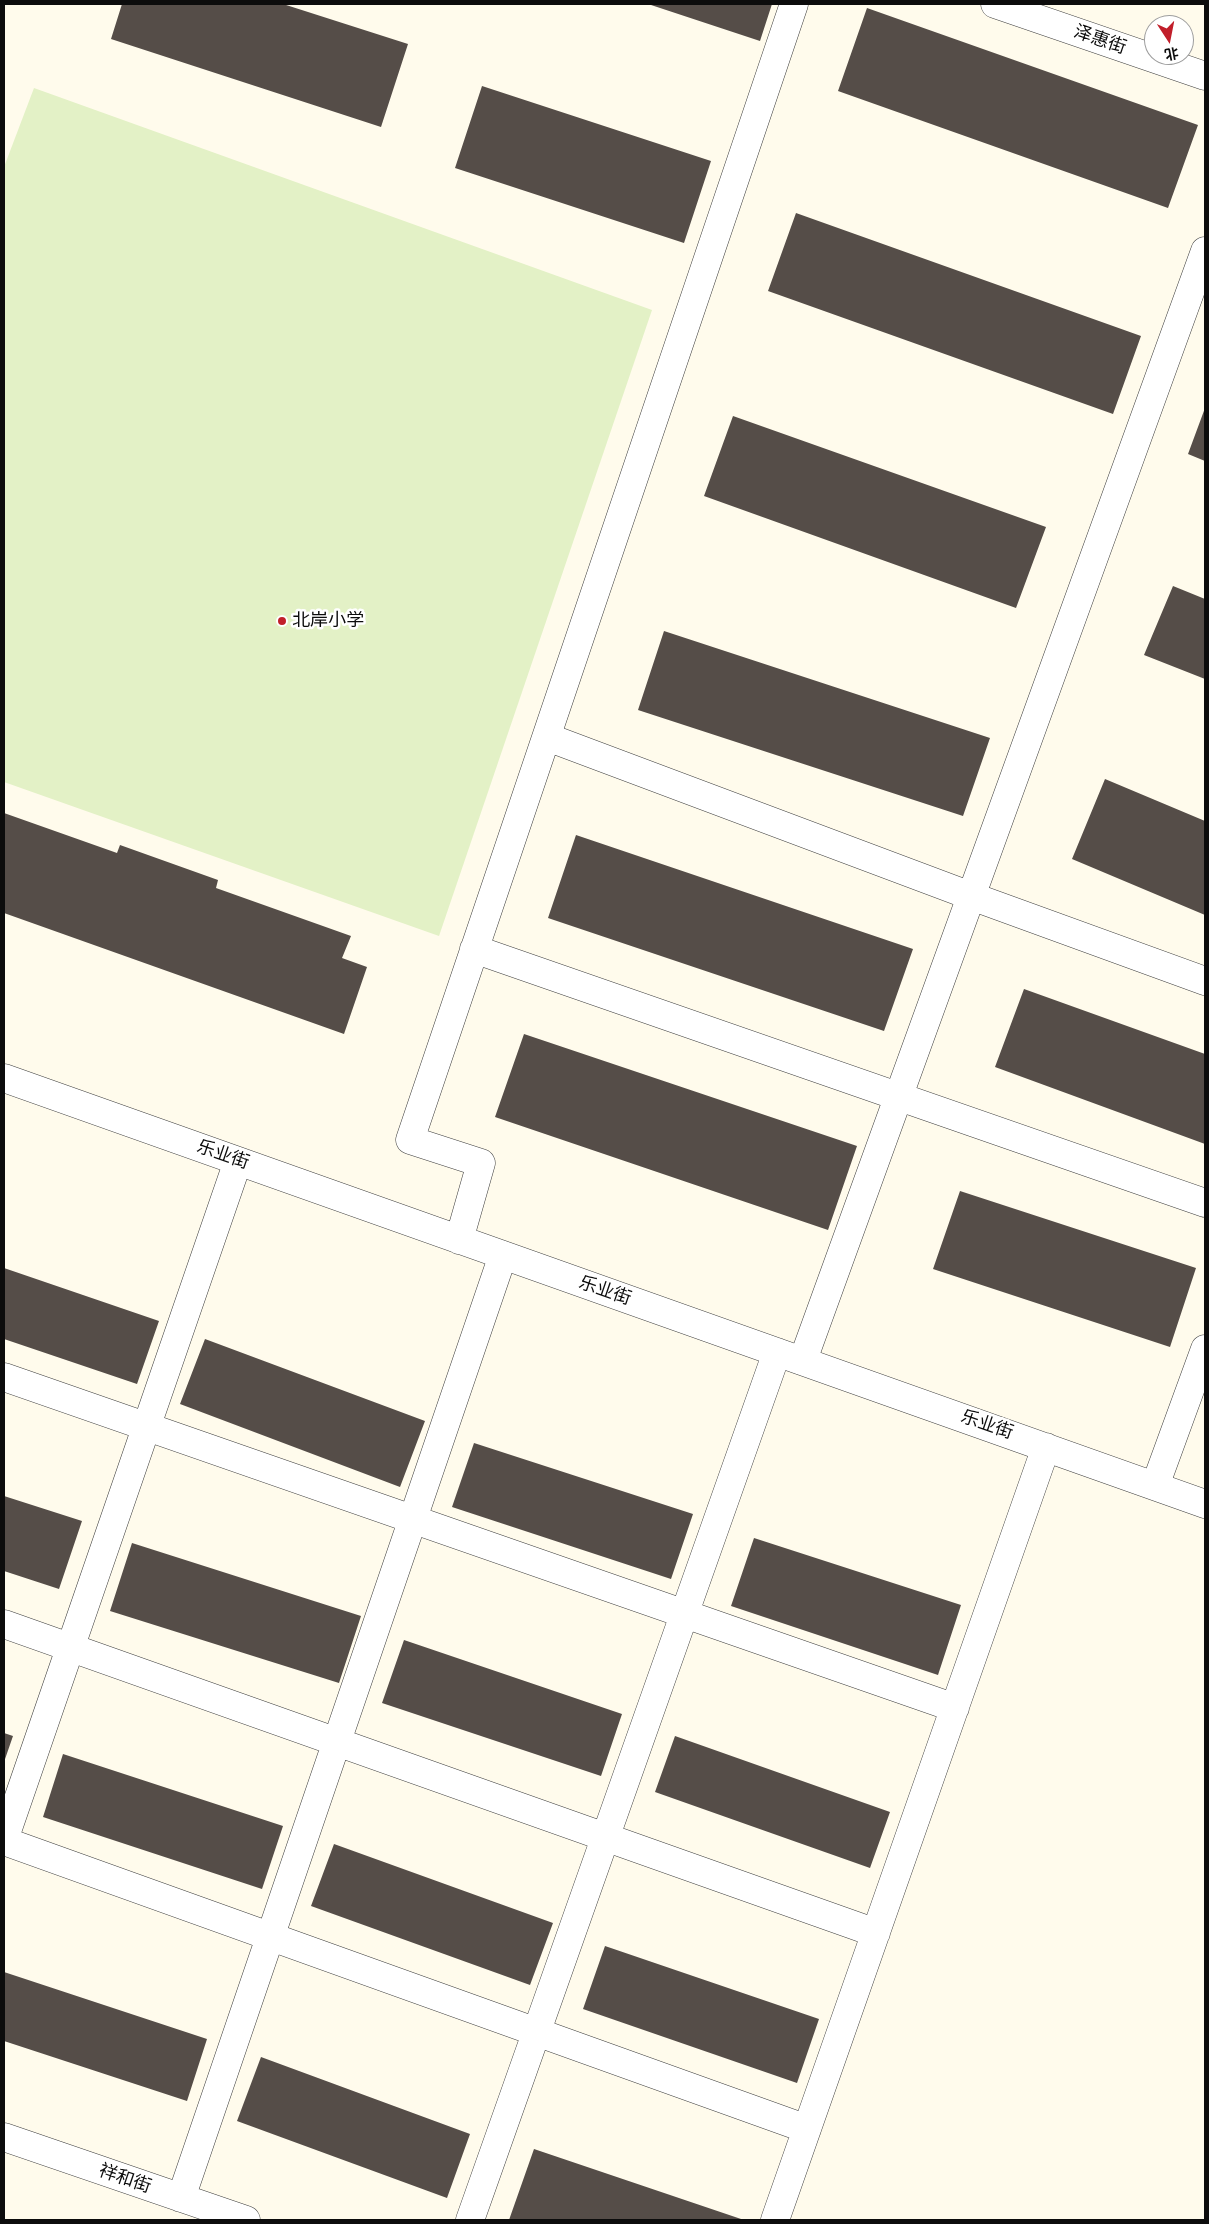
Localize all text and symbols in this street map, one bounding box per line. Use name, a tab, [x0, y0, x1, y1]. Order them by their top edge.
north arrow	[1144, 15, 1194, 65]
street label: 泽惠街	[1071, 21, 1129, 59]
text: 北	[1163, 44, 1180, 65]
place label: 北岸小学	[292, 610, 364, 632]
marker: 北岸小学	[276, 615, 288, 627]
street label: 乐业街	[194, 1136, 252, 1174]
street label: 乐业街	[576, 1272, 634, 1310]
street label: 乐业街	[958, 1406, 1016, 1444]
street label: 祥和街	[96, 2160, 154, 2198]

